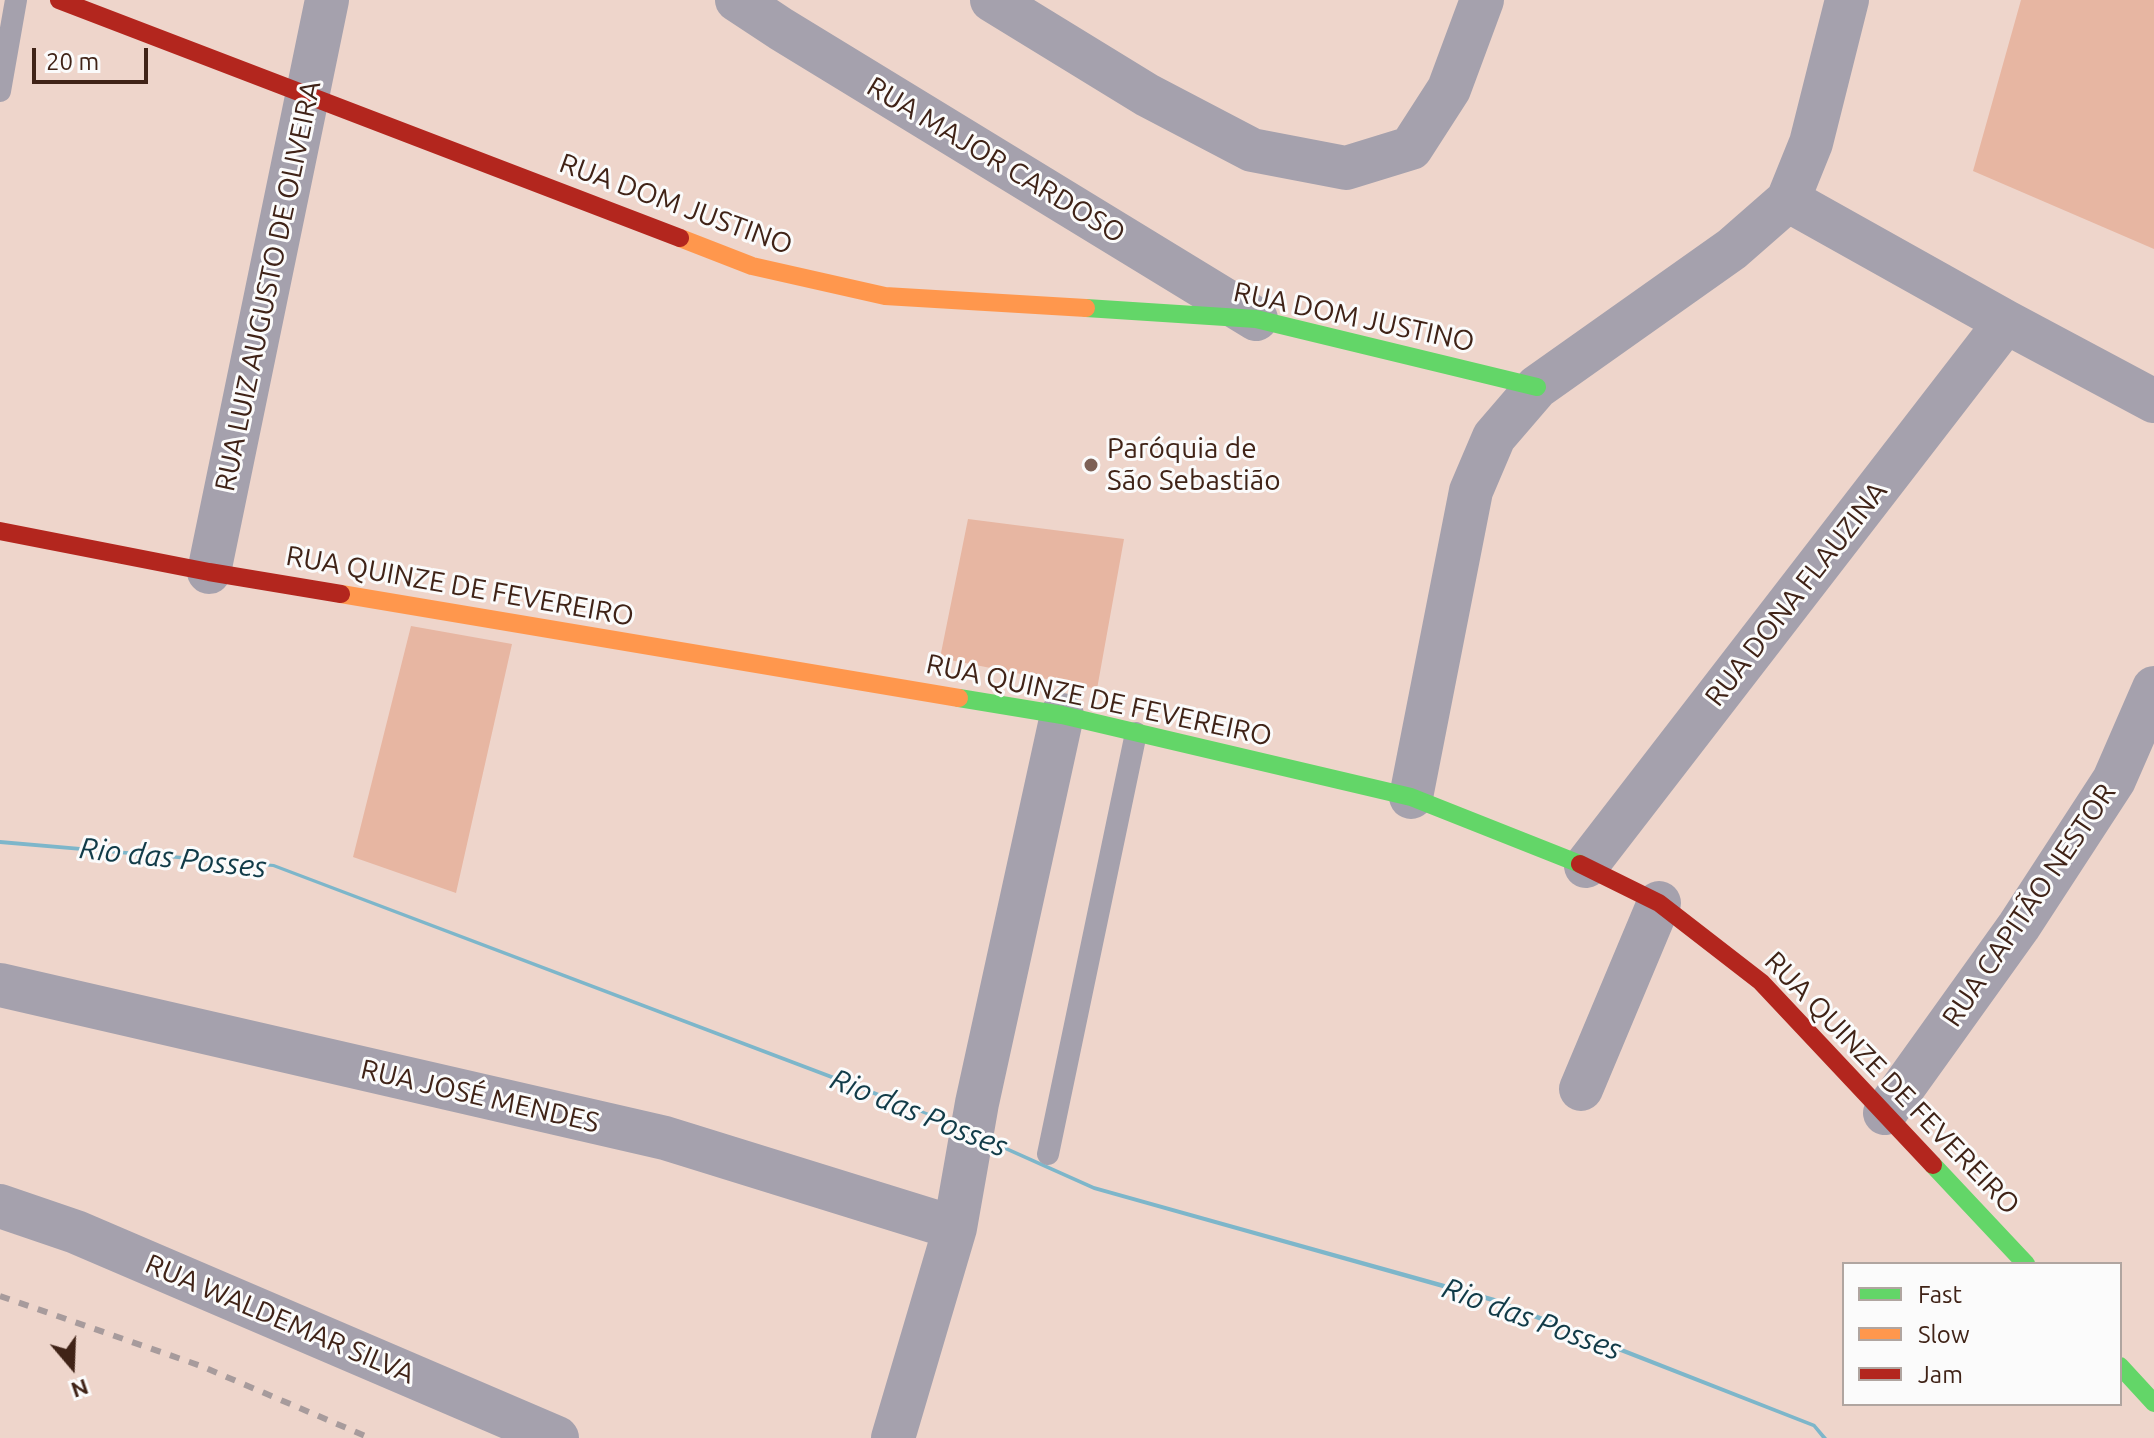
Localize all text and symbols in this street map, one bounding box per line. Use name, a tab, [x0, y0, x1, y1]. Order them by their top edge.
scale bar	[36, 32, 152, 82]
text: 20 m	[46, 48, 99, 75]
street label: RUA MAJOR CARDOSO	[861, 70, 1131, 250]
street label: RUA LUIZ AUGUSTO DE OLIVEIRA	[208, 78, 328, 494]
street label: RUA DOM JUSTINO	[555, 146, 797, 262]
street label: RUA DOM JUSTINO	[1231, 275, 1477, 359]
place label: Paróquia de São Sebastião	[1107, 432, 1281, 498]
marker: Paróquia de São Sebastião	[1082, 456, 1100, 474]
street label: RUA DONA FLAUZINA	[1698, 475, 1894, 713]
street label: RUA QUINZE DE FEVEREIRO	[284, 539, 636, 633]
street label: RUA QUINZE DE FEVEREIRO	[923, 647, 1275, 753]
street label: RUA CAPITÃO NESTOR	[1935, 777, 2123, 1033]
water label: Rio das Posses	[78, 830, 268, 886]
street label: RUA QUINZE DE FEVEREIRO	[1758, 945, 2026, 1221]
street label: RUA JOSÉ MENDES	[358, 1052, 602, 1140]
water label: Rio das Posses	[825, 1061, 1013, 1165]
street label: RUA WALDEMAR SILVA	[140, 1247, 420, 1391]
legend	[1842, 1262, 2122, 1406]
water label: Rio das Posses	[1438, 1270, 1626, 1368]
text: Fast	[1918, 1281, 1962, 1308]
text: Slow	[1918, 1321, 1970, 1348]
north arrow	[32, 1326, 112, 1406]
text: Jam	[1918, 1361, 1963, 1388]
text: N	[68, 1375, 92, 1404]

